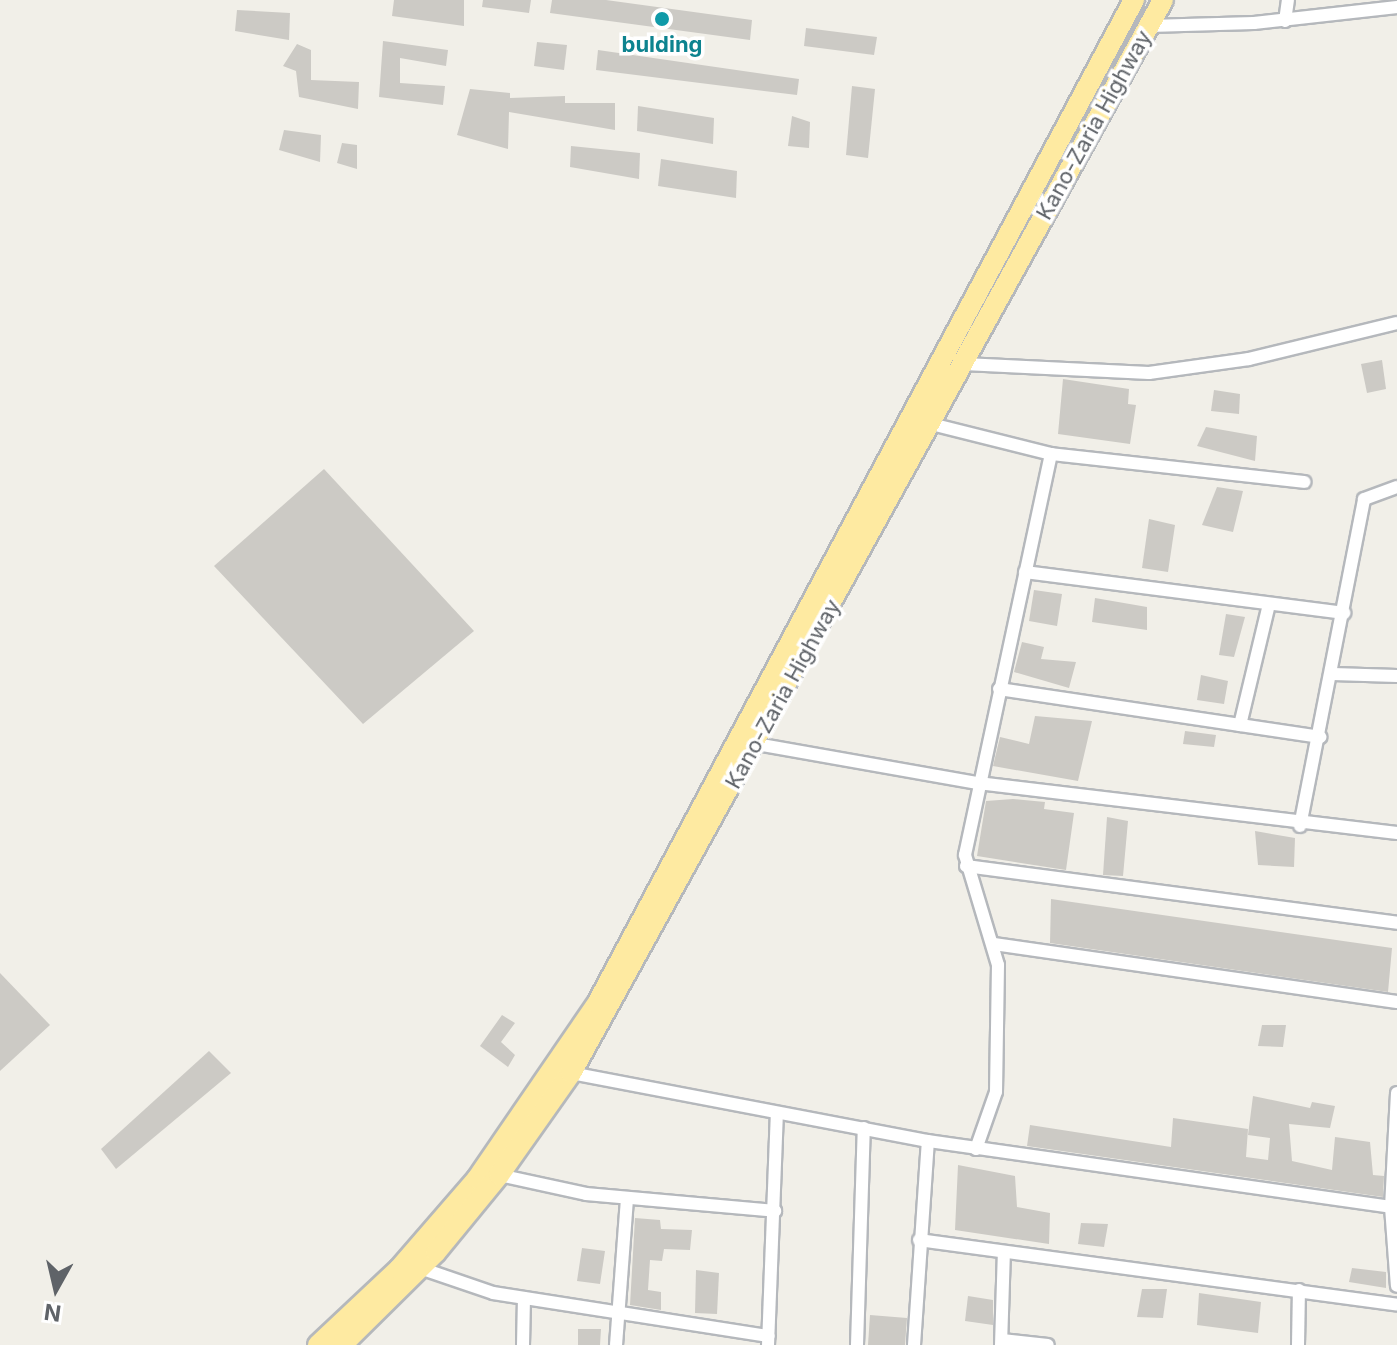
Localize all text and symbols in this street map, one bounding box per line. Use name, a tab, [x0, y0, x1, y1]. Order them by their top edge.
marker: bulding	[653, 10, 671, 28]
street label: Kano-Zaria Highway	[1031, 26, 1157, 224]
place label: bulding	[622, 32, 702, 58]
street label: Kano-Zaria Highway	[720, 595, 846, 793]
north arrow	[16, 1249, 96, 1329]
text: N	[43, 1299, 63, 1327]

